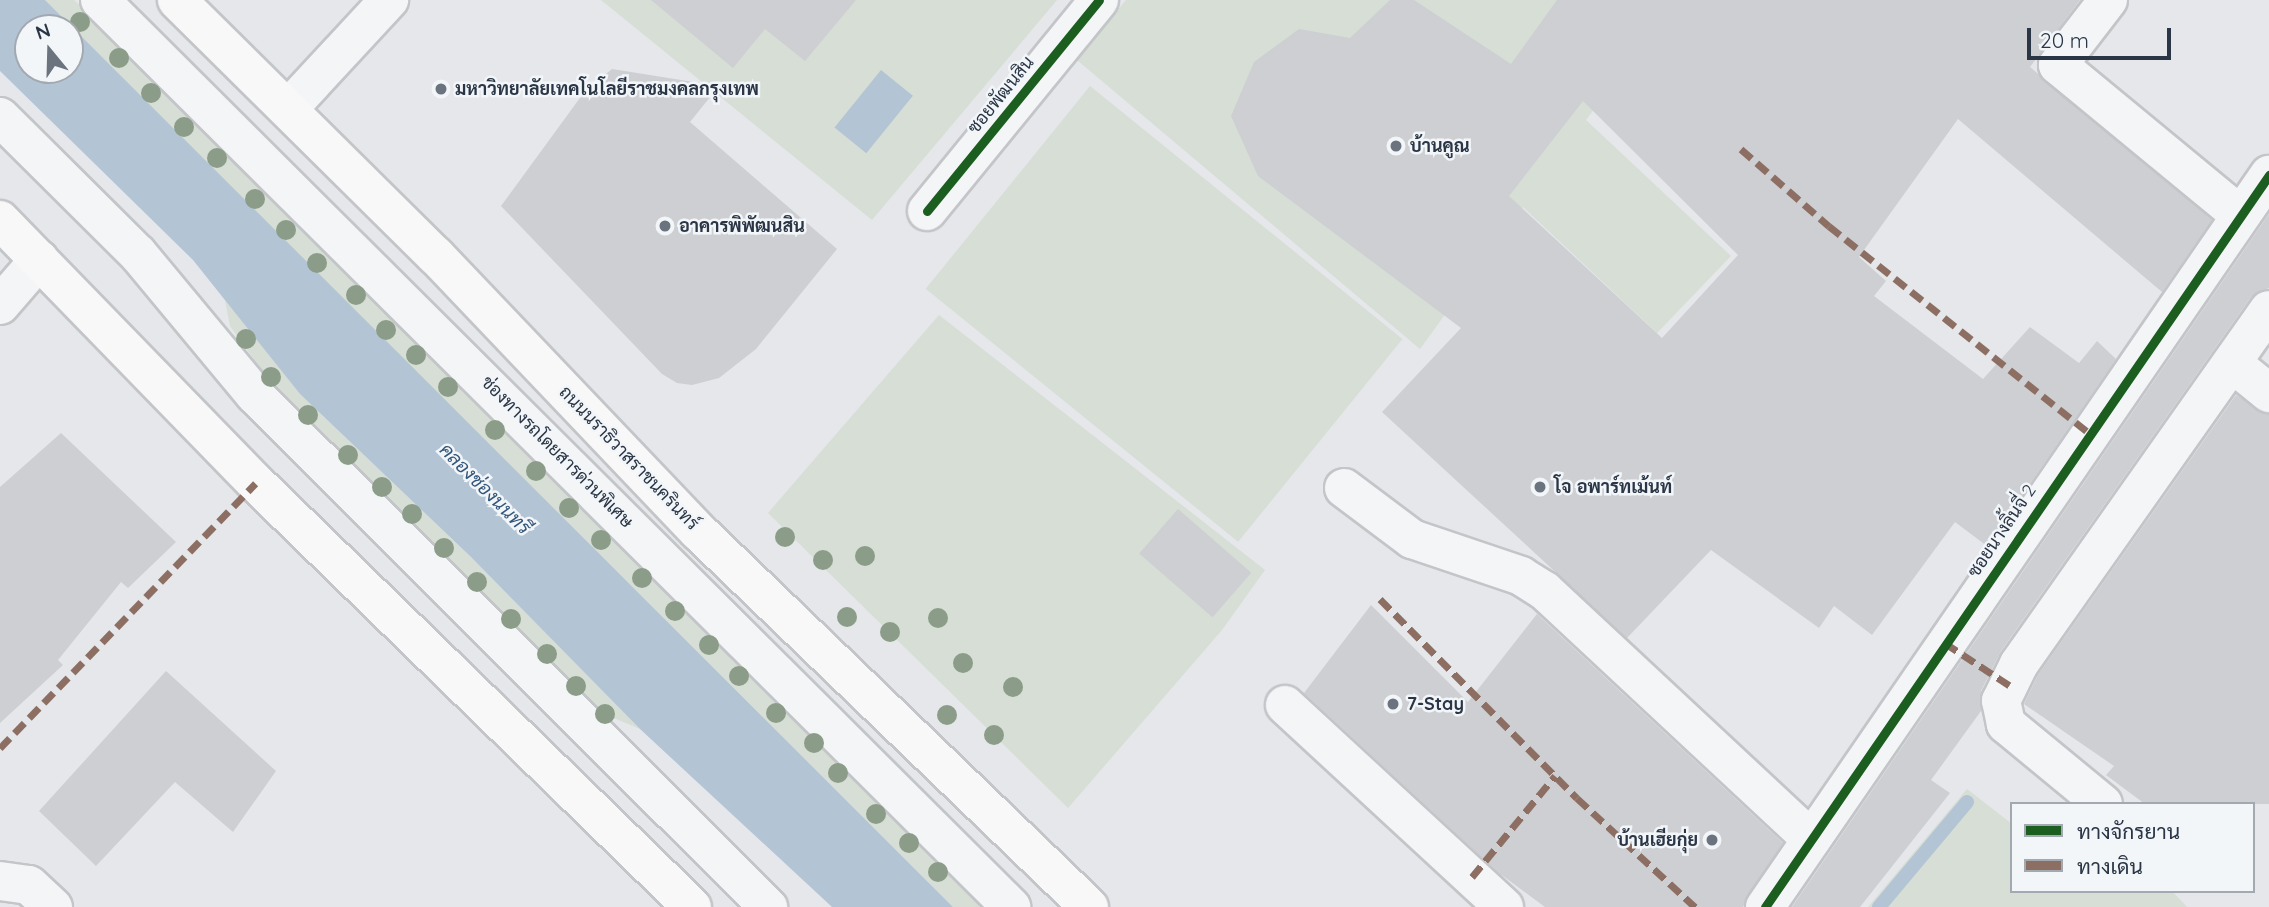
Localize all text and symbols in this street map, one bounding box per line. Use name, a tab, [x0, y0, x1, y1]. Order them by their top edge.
north arrow	[14, 14, 84, 84]
scale bar	[2031, 14, 2174, 58]
text: N	[32, 17, 53, 45]
text: 20 m	[2040, 27, 2089, 53]
street label: ซอยพัฒนสิน	[963, 52, 1039, 138]
place label: มหาวิทยาลัยเทคโนโลยีราชมงคลกรุงเทพ	[455, 78, 759, 100]
marker: มหาวิทยาลัยเทคโนโลยีราชมงคลกรุงเทพ	[433, 81, 449, 97]
place label: บ้านคูณ	[1410, 135, 1470, 157]
marker: บ้านคูณ	[1388, 138, 1404, 154]
place label: อาคารพิพัฒนสิน	[679, 215, 805, 237]
marker: อาคารพิพัฒนสิน	[657, 218, 673, 234]
street label: ช่องทางรถโดยสารด่วนพิเศษ	[476, 371, 638, 533]
street label: ถนนนราธิวาสราชนครินทร์	[555, 382, 703, 534]
water label: คลองช่องนนทรี	[435, 439, 535, 539]
place label: โจ อพาร์ทเม้นท์	[1554, 476, 1672, 498]
marker: โจ อพาร์ทเม้นท์	[1532, 479, 1548, 495]
street label: ซอยนางลิ้นจี่ 2	[1963, 481, 2041, 581]
place label: 7-Stay	[1407, 693, 1464, 715]
marker: 7-Stay	[1385, 696, 1401, 712]
legend	[2010, 802, 2255, 893]
text: ทางจักรยาน	[2077, 818, 2180, 844]
place label: บ้านเฮียกุ่ย	[1617, 829, 1698, 851]
marker: บ้านเฮียกุ่ย	[1704, 832, 1720, 848]
text: ทางเดิน	[2077, 853, 2143, 879]

